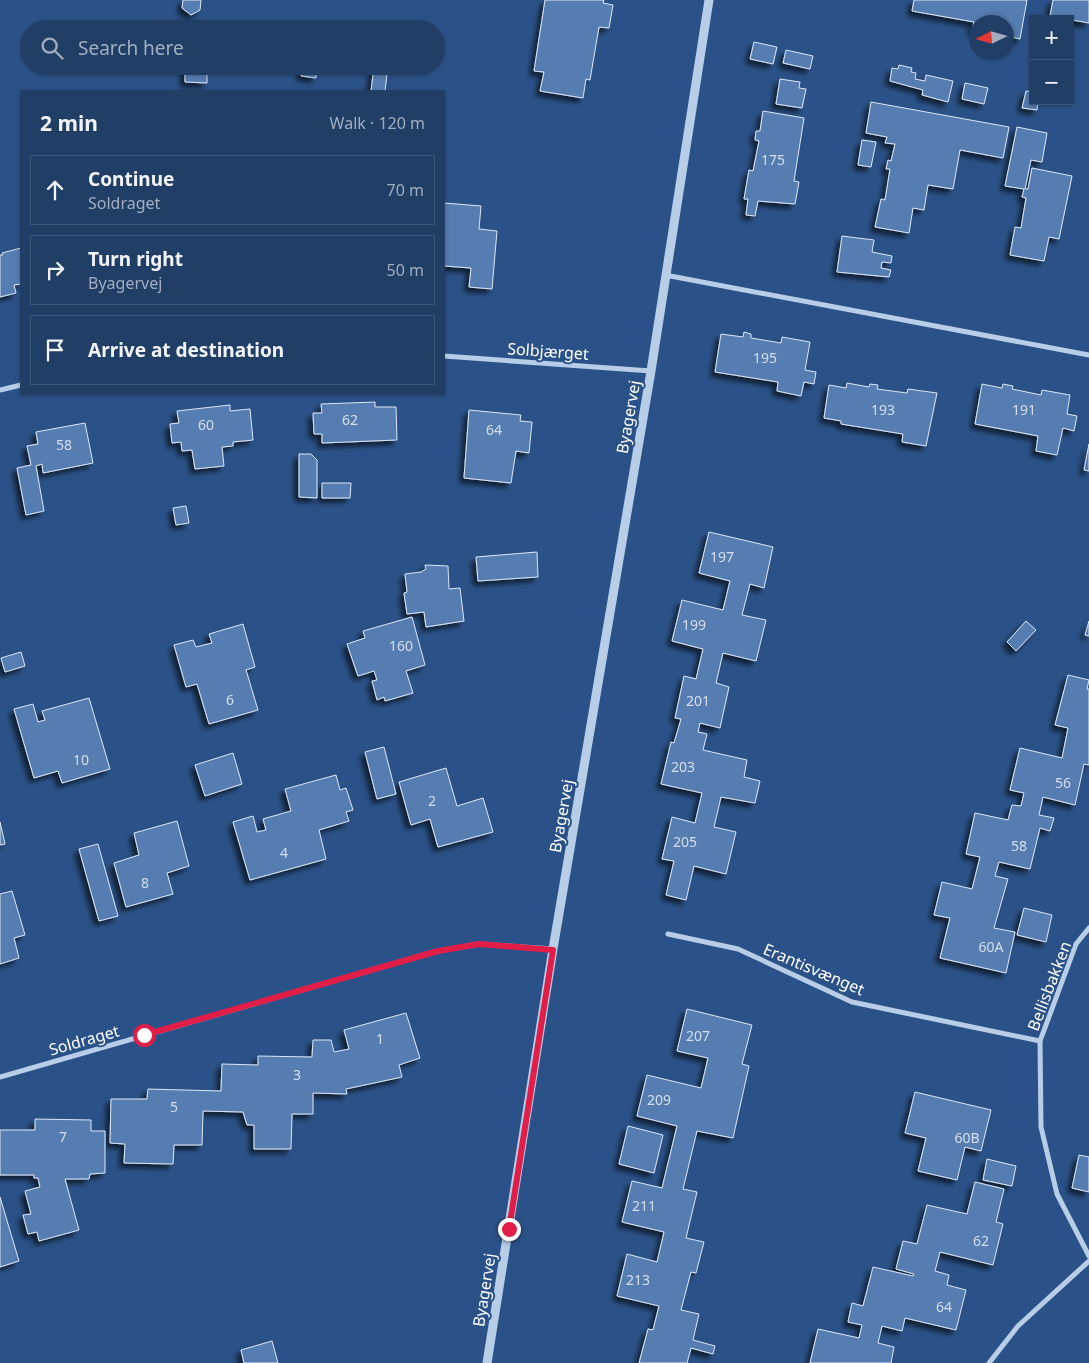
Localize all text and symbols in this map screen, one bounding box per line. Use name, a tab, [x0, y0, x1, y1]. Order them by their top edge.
north arrow	[969, 15, 1014, 60]
map controls	[1029, 15, 1074, 105]
button: +	[1029, 15, 1074, 60]
search box	[20, 20, 445, 75]
icon: search	[38, 34, 66, 62]
text: Search here	[78, 35, 184, 61]
button: −	[1029, 60, 1074, 105]
text: 2 min	[40, 109, 98, 137]
text: Walk · 120 m	[330, 112, 425, 134]
house number: 175	[761, 150, 785, 169]
text: Continue	[88, 166, 174, 192]
icon: ahead	[41, 176, 69, 204]
text: 70 m	[387, 179, 424, 201]
text: Soldraget	[88, 192, 160, 214]
text: Turn right	[88, 246, 183, 272]
icon: right	[41, 256, 69, 284]
text: 50 m	[387, 259, 424, 281]
text: Byagervej	[88, 272, 162, 294]
icon: arrive	[41, 336, 69, 364]
text: Arrive at destination	[88, 337, 284, 363]
street label: Solbjærget	[507, 337, 590, 365]
house number: 195	[753, 348, 777, 367]
street label: Byagervej	[611, 379, 645, 455]
house number: 193	[871, 400, 895, 419]
house number: 191	[1012, 400, 1036, 419]
house number: 62	[342, 410, 358, 429]
house number: 60	[198, 415, 214, 434]
house number: 64	[486, 420, 502, 439]
house number: 58	[56, 435, 72, 454]
house number: 197	[710, 547, 734, 566]
house number: 199	[682, 615, 706, 634]
house number: 160	[389, 636, 413, 655]
house number: 6	[226, 690, 234, 709]
house number: 201	[686, 691, 710, 710]
house number: 10	[73, 750, 89, 769]
house number: 203	[671, 757, 695, 776]
house number: 56	[1055, 773, 1071, 792]
street label: Byagervej	[544, 778, 578, 854]
house number: 2	[428, 791, 436, 810]
house number: 205	[673, 832, 697, 851]
house number: 58	[1011, 836, 1027, 855]
house number: 4	[280, 843, 288, 862]
house number: 8	[141, 873, 149, 892]
house number: 60A	[979, 937, 1004, 956]
street label: Erantisvænget	[760, 938, 868, 1000]
street label: Bellisbakken	[1022, 938, 1076, 1034]
street label: Soldraget	[46, 1019, 122, 1061]
route start	[133, 1024, 156, 1047]
house number: 207	[686, 1026, 710, 1045]
house number: 1	[376, 1029, 384, 1048]
house number: 3	[293, 1065, 301, 1084]
house number: 209	[647, 1090, 671, 1109]
house number: 5	[170, 1097, 178, 1116]
house number: 7	[59, 1127, 67, 1146]
house number: 60B	[954, 1128, 980, 1147]
house number: 211	[632, 1196, 656, 1215]
route end	[498, 1218, 521, 1241]
house number: 62	[973, 1231, 989, 1250]
street label: Byagervej	[467, 1252, 501, 1328]
house number: 213	[626, 1270, 650, 1289]
house number: 64	[936, 1297, 952, 1316]

